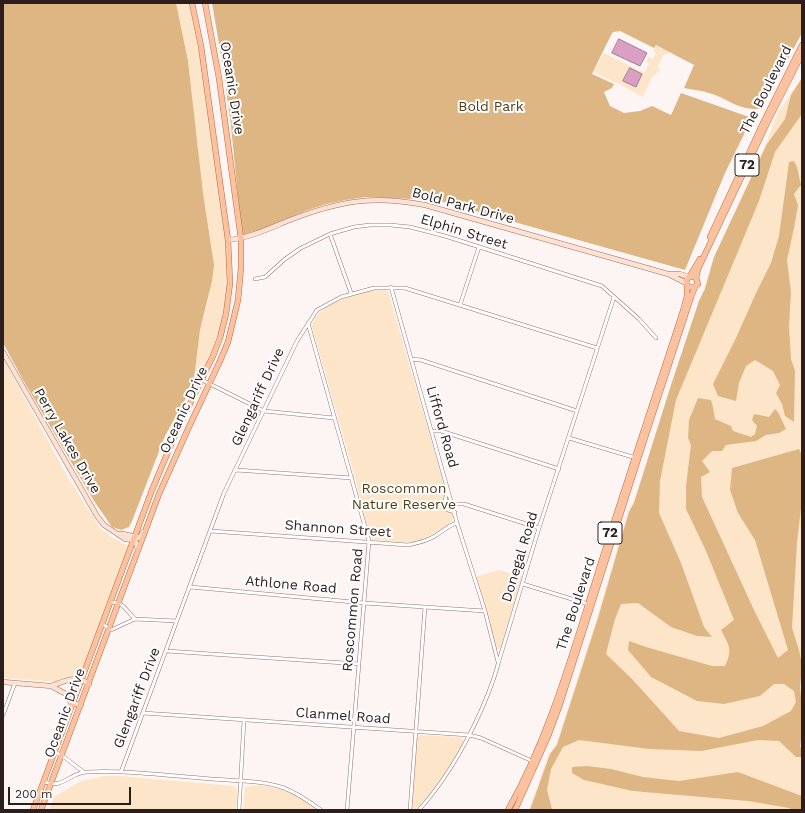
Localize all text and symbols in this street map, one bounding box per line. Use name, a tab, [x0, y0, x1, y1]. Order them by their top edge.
street label: Oceanic Drive	[216, 40, 248, 136]
street label: The Boulevard	[736, 43, 796, 137]
park label: Bold Park	[458, 99, 524, 115]
road number: 72	[735, 154, 759, 176]
street label: Bold Park Drive	[410, 184, 516, 228]
street label: Elphin Street	[419, 211, 509, 253]
street label: Glengariff Drive	[228, 345, 288, 449]
street label: Oceanic Drive	[156, 364, 212, 456]
street label: Lifford Road	[422, 384, 462, 470]
street label: Perry Lakes Drive	[30, 385, 104, 497]
park label: Roscommon Nature Reserve	[352, 481, 456, 514]
street label: Donegal Road	[498, 510, 542, 604]
street label: Shannon Street	[284, 517, 392, 541]
road number: 72	[598, 522, 622, 544]
street label: Roscommon Road	[339, 548, 367, 672]
street label: The Boulevard	[553, 555, 599, 653]
street label: Athlone Road	[245, 573, 337, 597]
street label: Glengariff Drive	[110, 645, 164, 751]
street label: Oceanic Drive	[41, 666, 89, 760]
street label: Clanmel Road	[295, 704, 391, 728]
scale bar	[10, 779, 133, 805]
text: 200 m	[15, 787, 52, 801]

